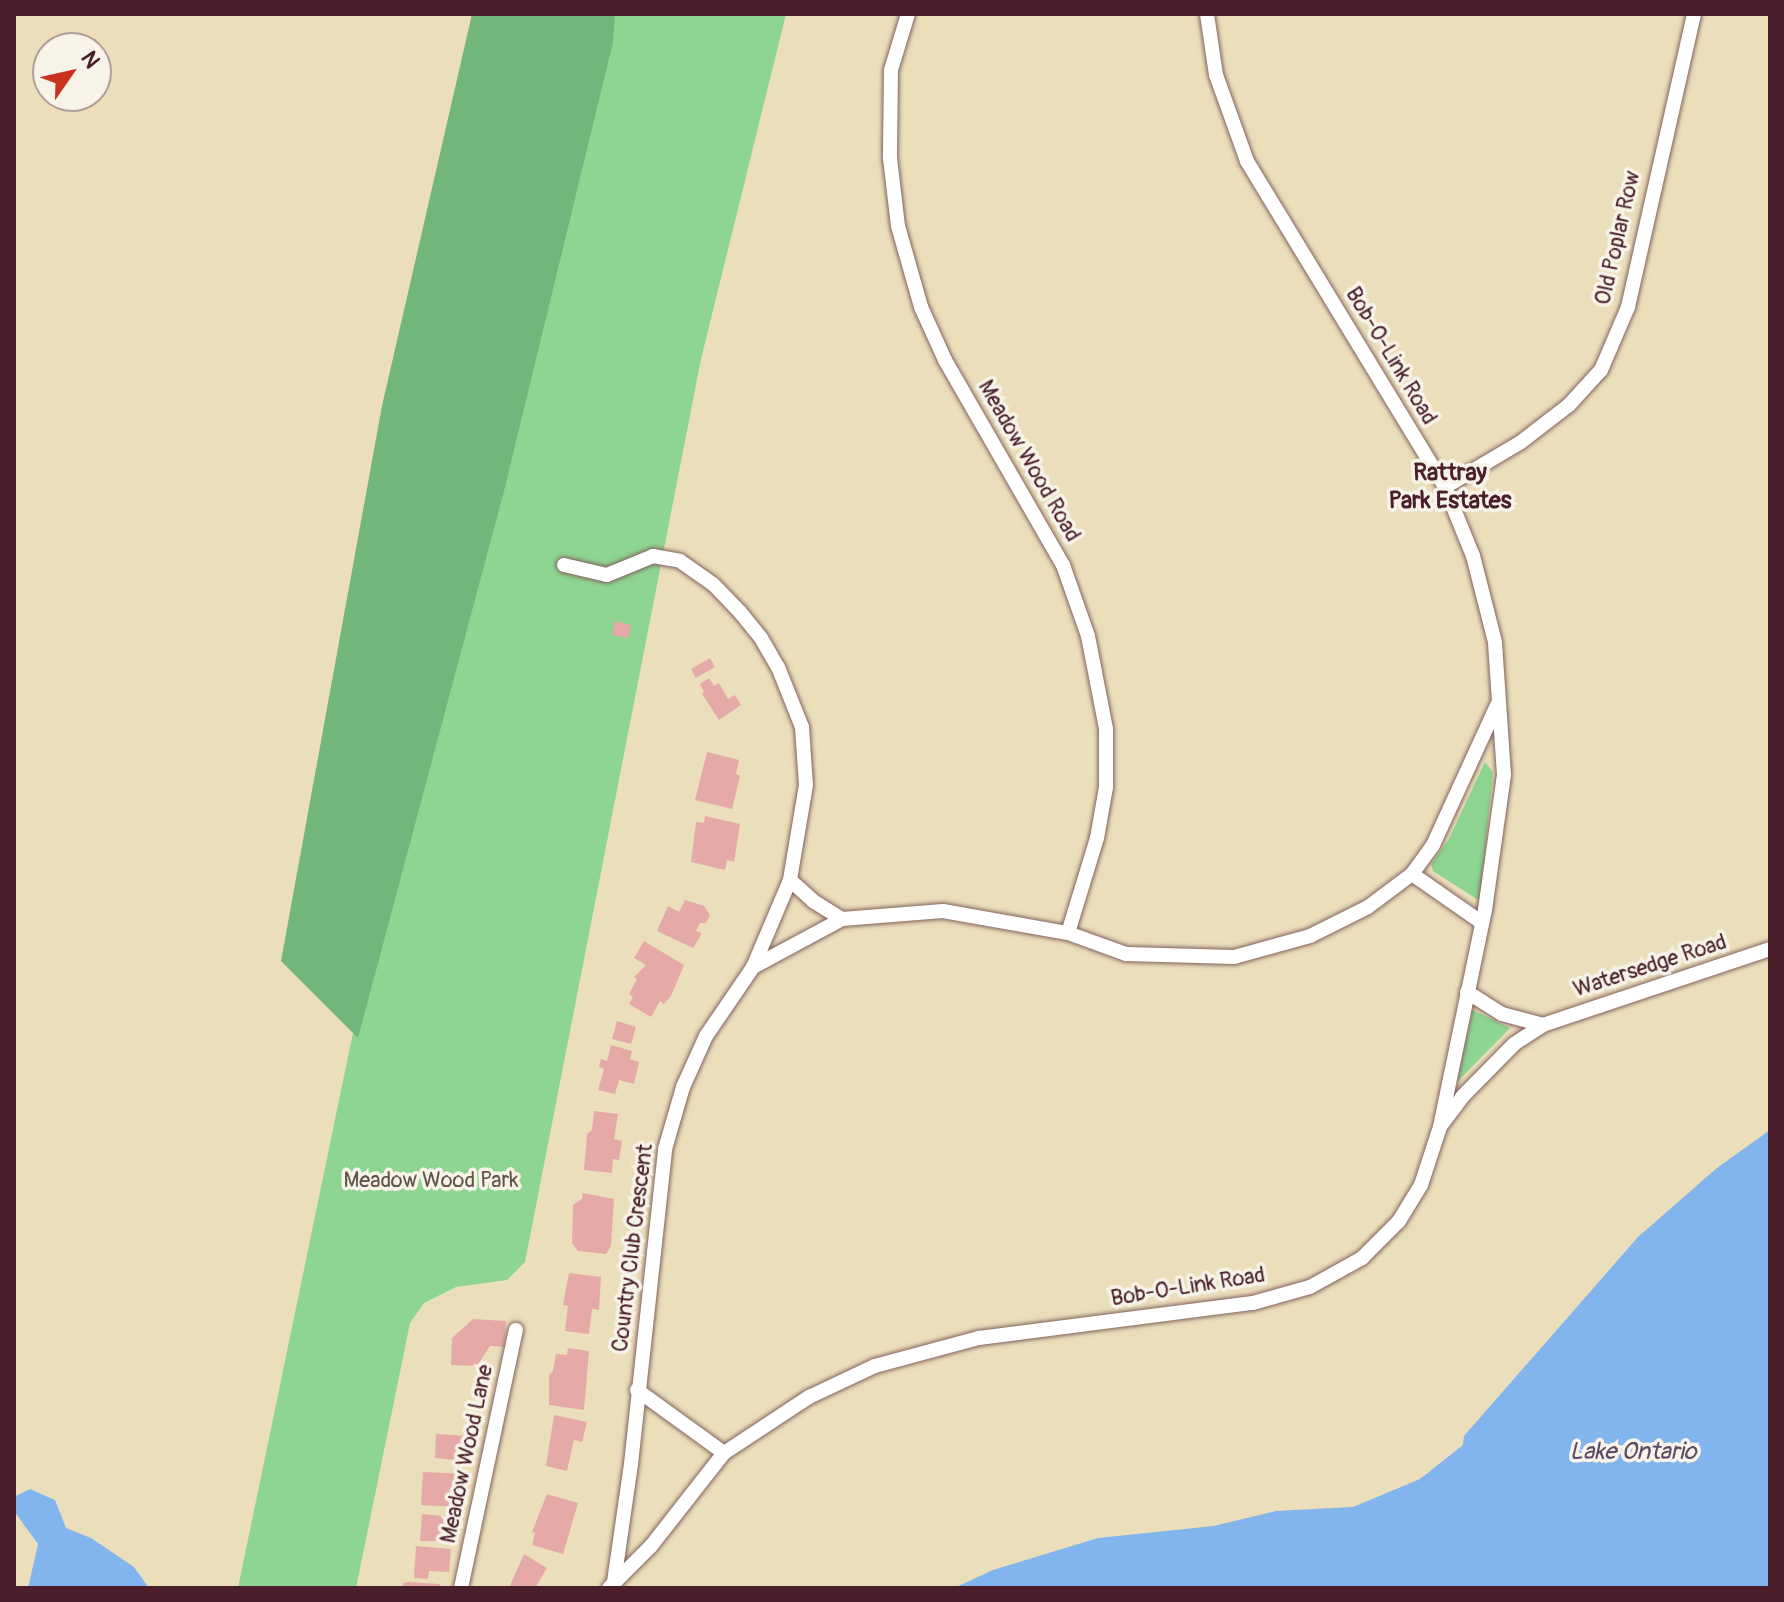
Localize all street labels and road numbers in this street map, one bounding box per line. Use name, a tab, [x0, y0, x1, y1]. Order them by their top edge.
street label: Old Poplar Row	[1590, 168, 1646, 308]
street label: Bob-O-Link Road	[1340, 282, 1442, 430]
street label: Meadow Wood Road	[972, 376, 1086, 546]
street label: Watersedge Road	[1570, 929, 1730, 1003]
street label: Country Club Crescent	[607, 1142, 659, 1354]
street label: Bob-O-Link Road	[1109, 1262, 1267, 1312]
street label: Meadow Wood Lane	[435, 1362, 499, 1546]

